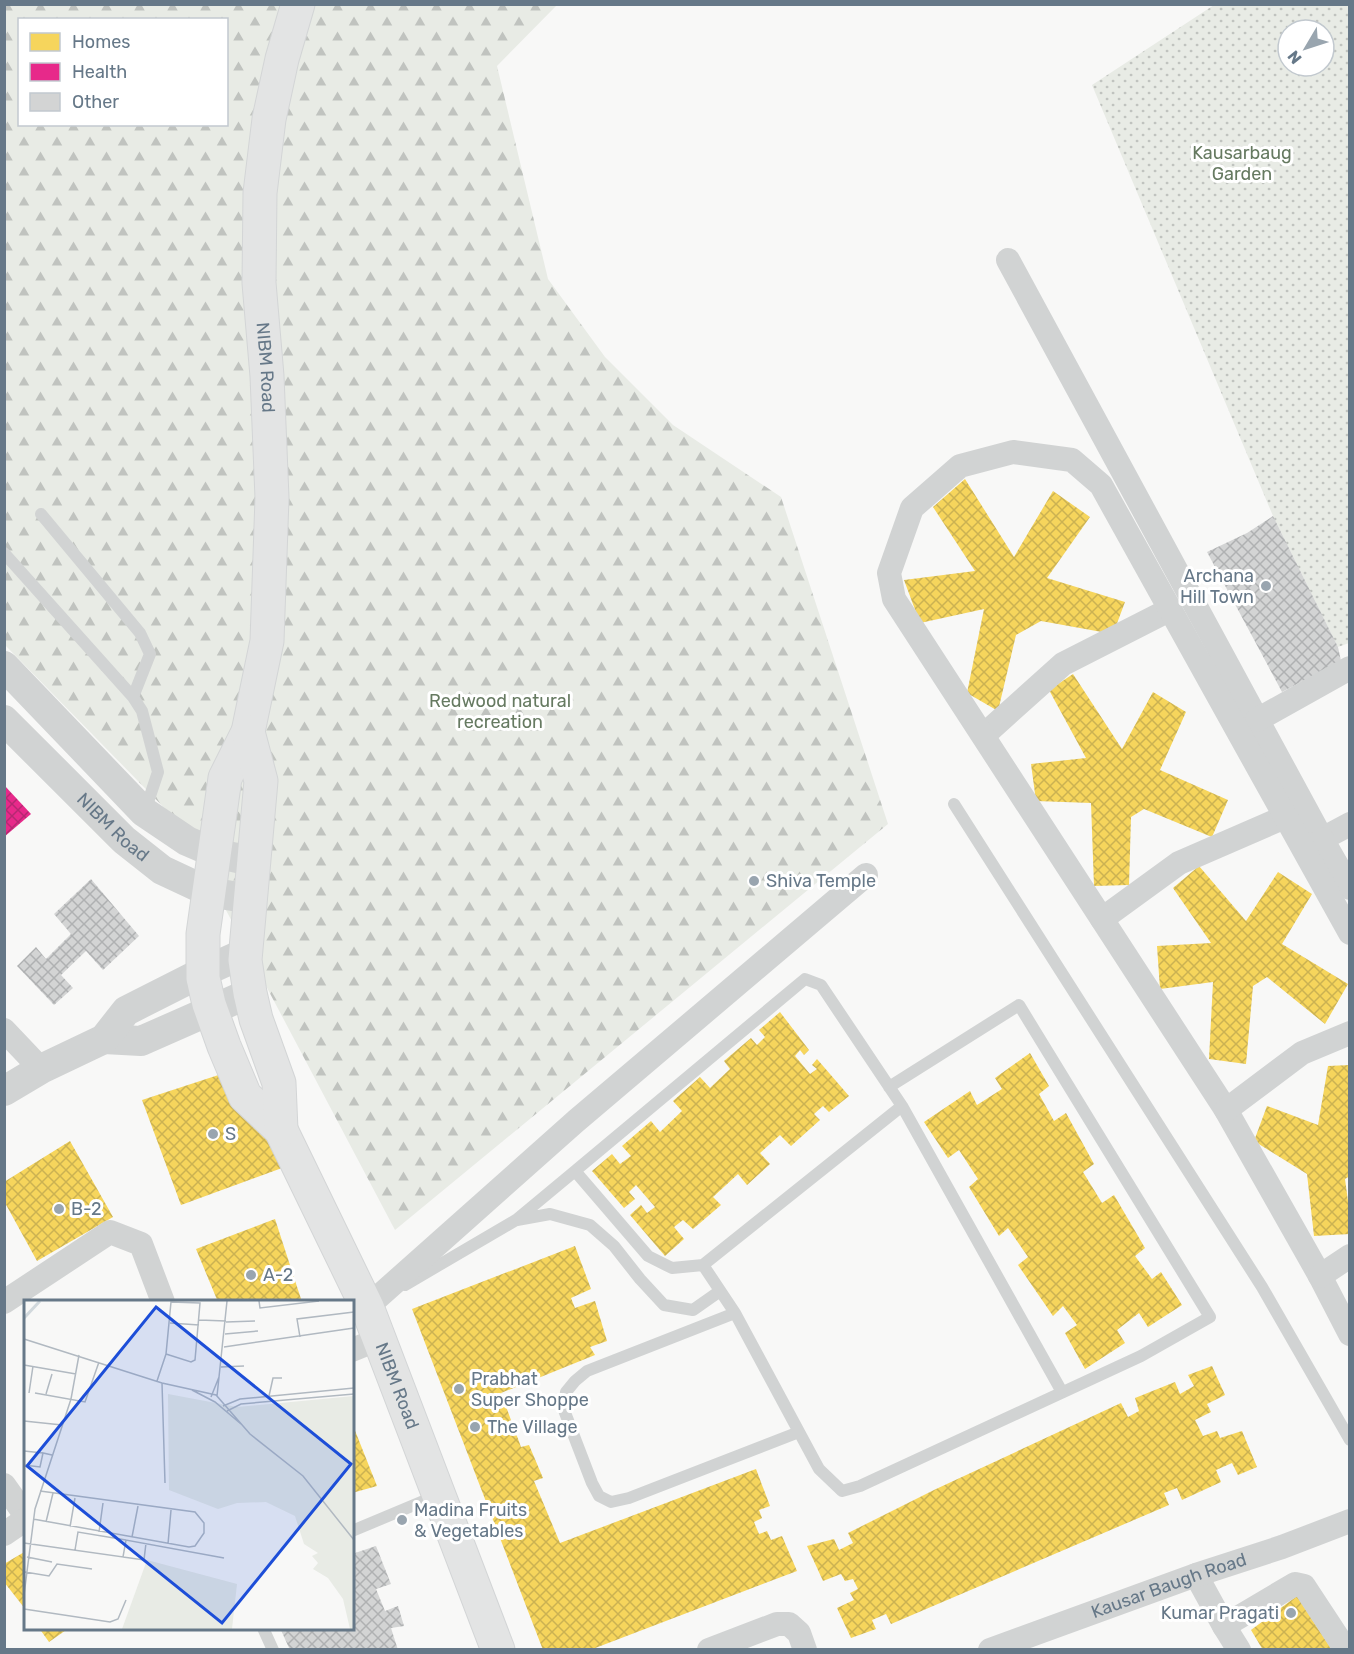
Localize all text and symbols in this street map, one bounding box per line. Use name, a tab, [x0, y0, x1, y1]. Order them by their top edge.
legend	[18, 18, 228, 126]
north arrow	[1276, 18, 1336, 78]
text: Homes	[72, 31, 130, 53]
text: N	[1284, 47, 1306, 68]
text: Health	[72, 61, 127, 83]
text: Other	[72, 91, 119, 113]
park label: Kausarbaug Garden	[1192, 142, 1292, 185]
street label: NIBM Road	[251, 321, 280, 413]
place label: Archana Hill Town	[1180, 565, 1254, 608]
marker: Archana Hill Town	[1259, 579, 1273, 593]
park label: Redwood natural recreation	[429, 690, 571, 733]
street label: NIBM Road	[72, 788, 153, 866]
place label: Shiva Temple	[766, 870, 876, 892]
marker: Shiva Temple	[747, 874, 761, 888]
place label: S	[225, 1123, 236, 1145]
marker: S	[206, 1127, 220, 1141]
place label: B-2	[71, 1198, 102, 1220]
marker: B-2	[52, 1202, 66, 1216]
place label: A-2	[263, 1264, 293, 1286]
marker: A-2	[244, 1268, 258, 1282]
inset map	[24, 1300, 354, 1630]
street label: NIBM Road	[371, 1340, 424, 1432]
place label: Prabhat Super Shoppe	[471, 1368, 589, 1411]
marker: Prabhat Super Shoppe	[452, 1382, 466, 1396]
place label: The Village	[487, 1416, 578, 1438]
marker: The Village	[468, 1420, 482, 1434]
place label: Madina Fruits & Vegetables	[414, 1499, 527, 1542]
marker: Madina Fruits & Vegetables	[395, 1513, 409, 1527]
street label: Kausar Baugh Road	[1088, 1548, 1249, 1623]
place label: Kumar Pragati	[1161, 1602, 1279, 1624]
marker: Kumar Pragati	[1284, 1606, 1298, 1620]

